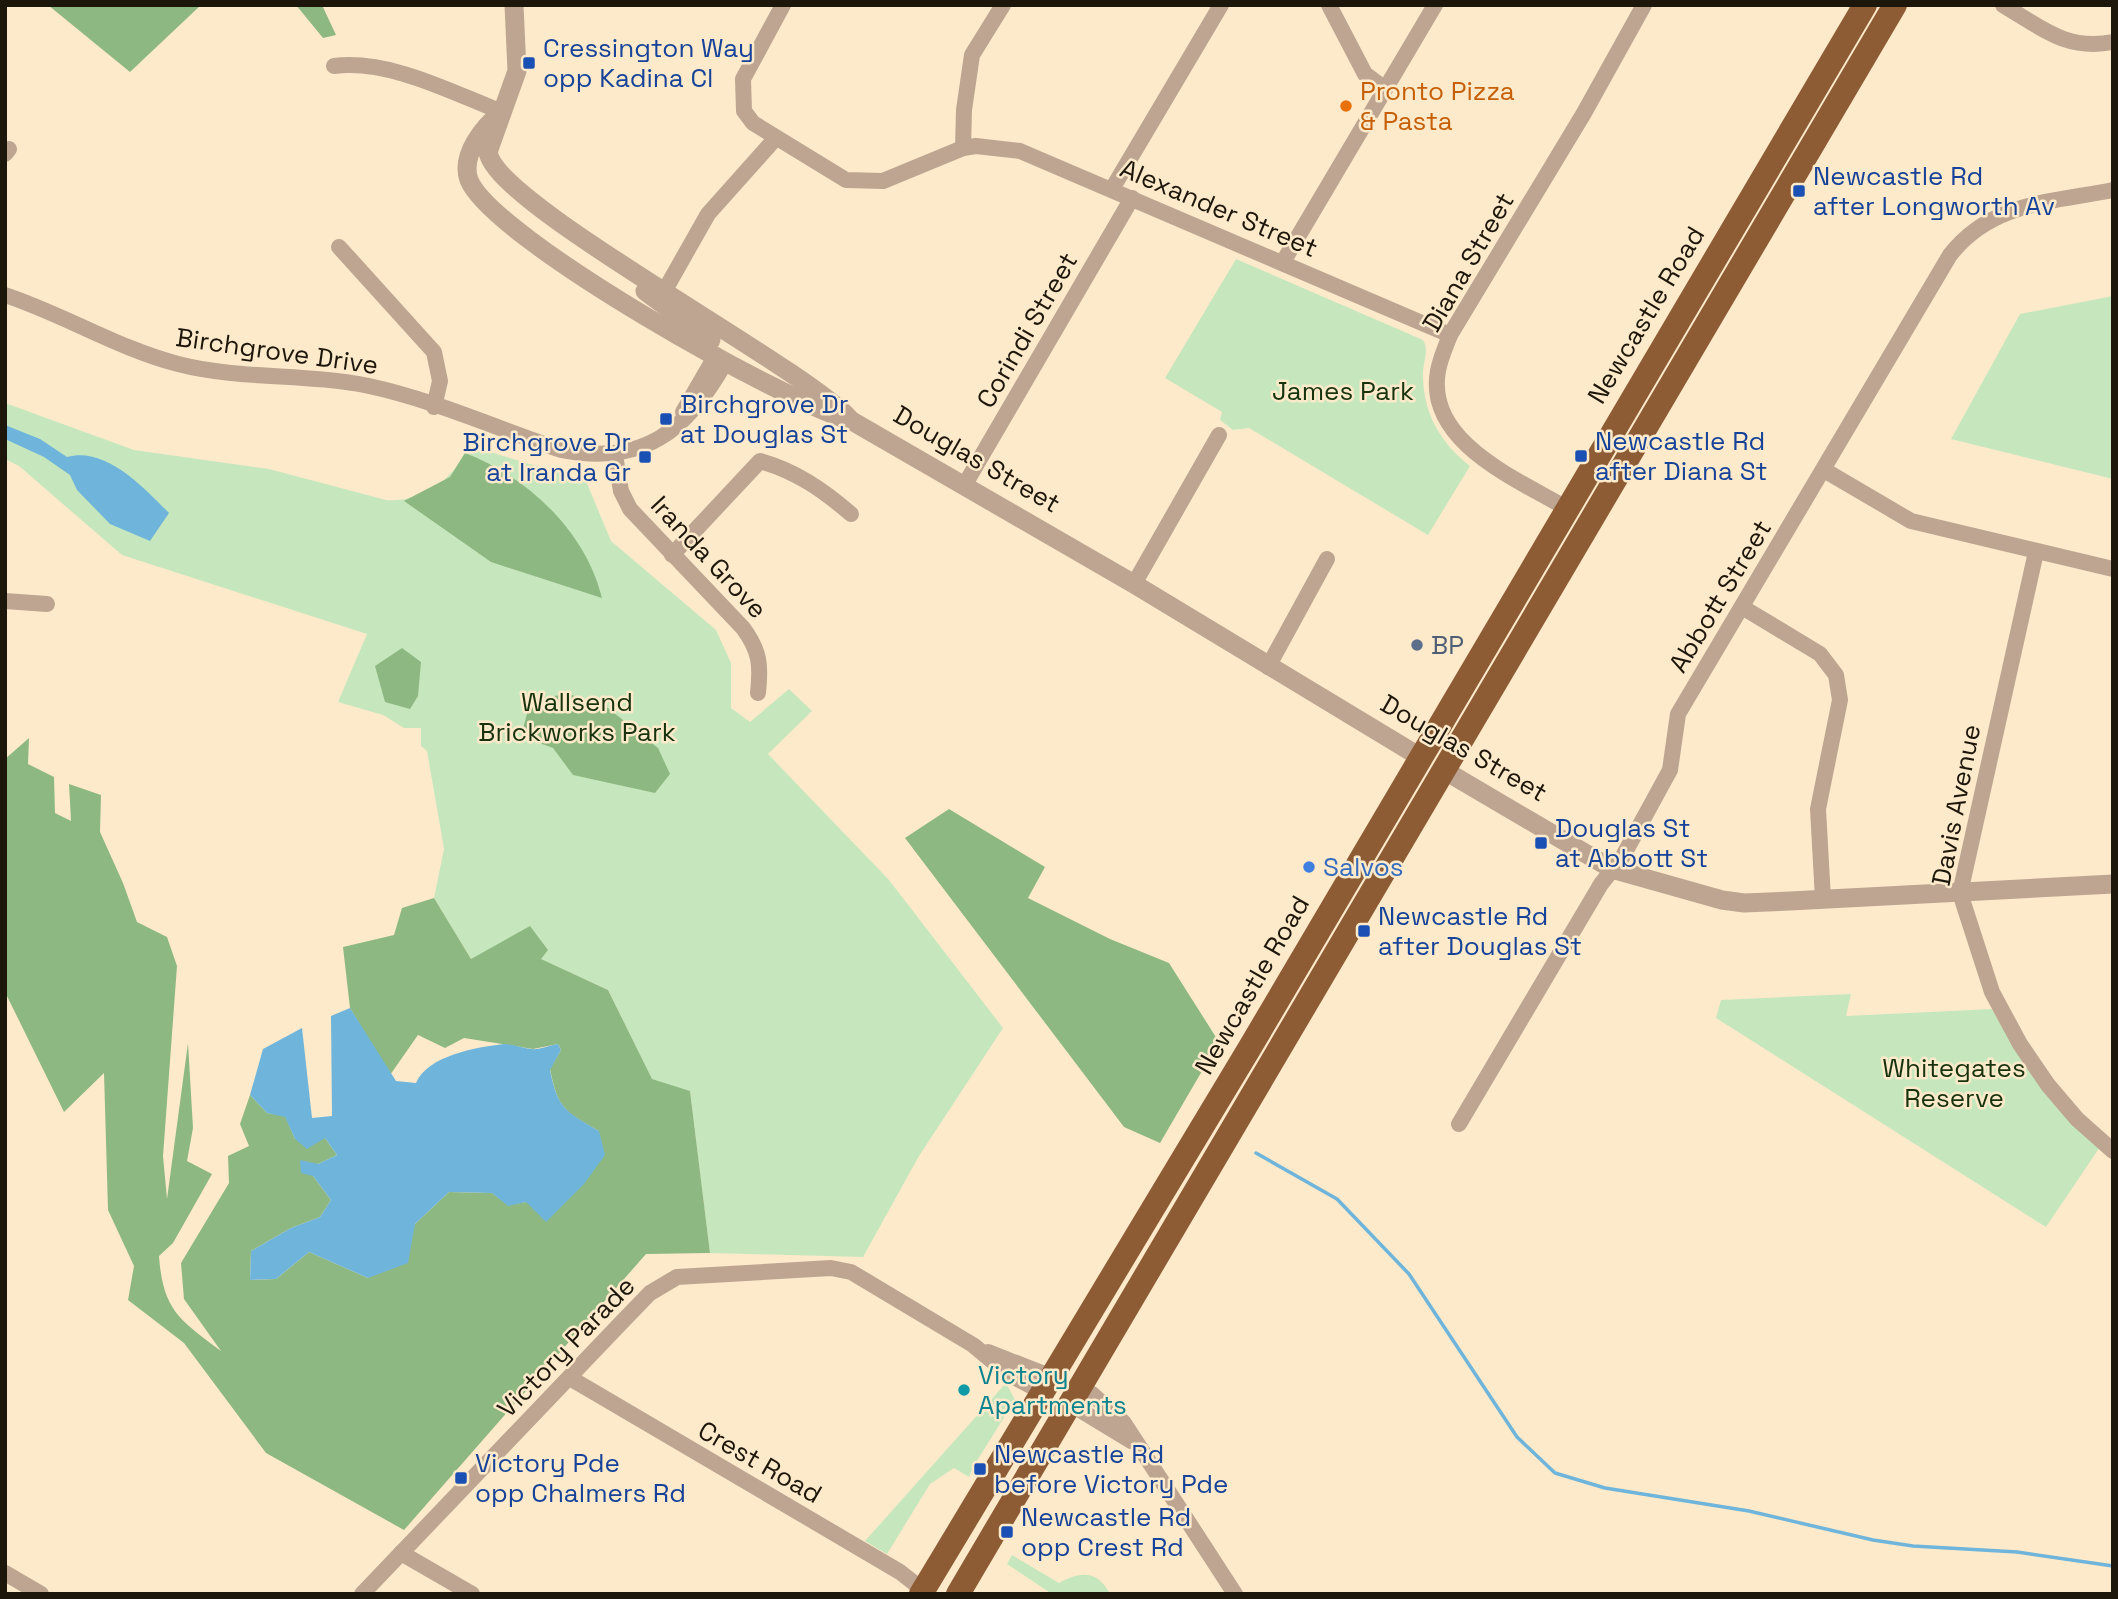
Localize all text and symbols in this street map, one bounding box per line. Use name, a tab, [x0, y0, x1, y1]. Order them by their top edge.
place label: Cressington Way opp Kadina Cl	[543, 31, 754, 95]
marker: Cressington Way opp Kadina Cl	[521, 55, 537, 71]
place label: Pronto Pizza & Pasta	[1360, 74, 1515, 138]
marker: Pronto Pizza & Pasta	[1338, 98, 1354, 114]
street label: Alexander Street	[1115, 151, 1323, 265]
place label: Newcastle Rd after Longworth Av	[1813, 159, 2055, 223]
marker: Newcastle Rd after Longworth Av	[1791, 183, 1807, 199]
street label: Diana Street	[1414, 186, 1522, 338]
street label: Newcastle Road	[1580, 220, 1712, 410]
street label: Corindi Street	[969, 246, 1085, 414]
street label: Birchgrove Drive	[174, 320, 380, 382]
park label: James Park	[1272, 374, 1414, 408]
place label: Birchgrove Dr at Douglas St	[680, 387, 849, 451]
street label: Douglas Street	[888, 398, 1066, 520]
marker: Birchgrove Dr at Douglas St	[658, 411, 674, 427]
place label: Newcastle Rd after Diana St	[1595, 424, 1768, 488]
place label: Birchgrove Dr at Iranda Gr	[462, 425, 631, 489]
marker: Newcastle Rd after Diana St	[1573, 448, 1589, 464]
marker: Birchgrove Dr at Iranda Gr	[637, 449, 653, 465]
street label: Iranda Grove	[643, 488, 775, 626]
street label: Abbott Street	[1661, 513, 1779, 679]
place label: BP	[1431, 628, 1464, 662]
marker: BP	[1409, 637, 1425, 653]
park label: Wallsend Brickworks Park	[478, 685, 676, 749]
street label: Douglas Street	[1375, 687, 1553, 809]
street label: Davis Avenue	[1924, 721, 1988, 889]
place label: Douglas St at Abbott St	[1555, 811, 1708, 875]
marker: Douglas St at Abbott St	[1533, 835, 1549, 851]
place label: Salvos	[1323, 850, 1404, 884]
marker: Salvos	[1301, 859, 1317, 875]
street label: Newcastle Road	[1187, 889, 1317, 1081]
place label: Newcastle Rd after Douglas St	[1378, 899, 1582, 963]
marker: Newcastle Rd after Douglas St	[1356, 923, 1372, 939]
park label: Whitegates Reserve	[1882, 1051, 2026, 1115]
street label: Victory Parade	[490, 1269, 642, 1425]
place label: Victory Apartments	[978, 1358, 1127, 1422]
marker: Victory Apartments	[956, 1382, 972, 1398]
street label: Crest Road	[692, 1413, 828, 1511]
place label: Newcastle Rd before Victory Pde	[994, 1437, 1228, 1501]
place label: Victory Pde opp Chalmers Rd	[475, 1446, 686, 1510]
marker: Newcastle Rd before Victory Pde	[972, 1461, 988, 1477]
marker: Victory Pde opp Chalmers Rd	[453, 1470, 469, 1486]
place label: Newcastle Rd opp Crest Rd	[1021, 1500, 1191, 1564]
marker: Newcastle Rd opp Crest Rd	[999, 1524, 1015, 1540]

